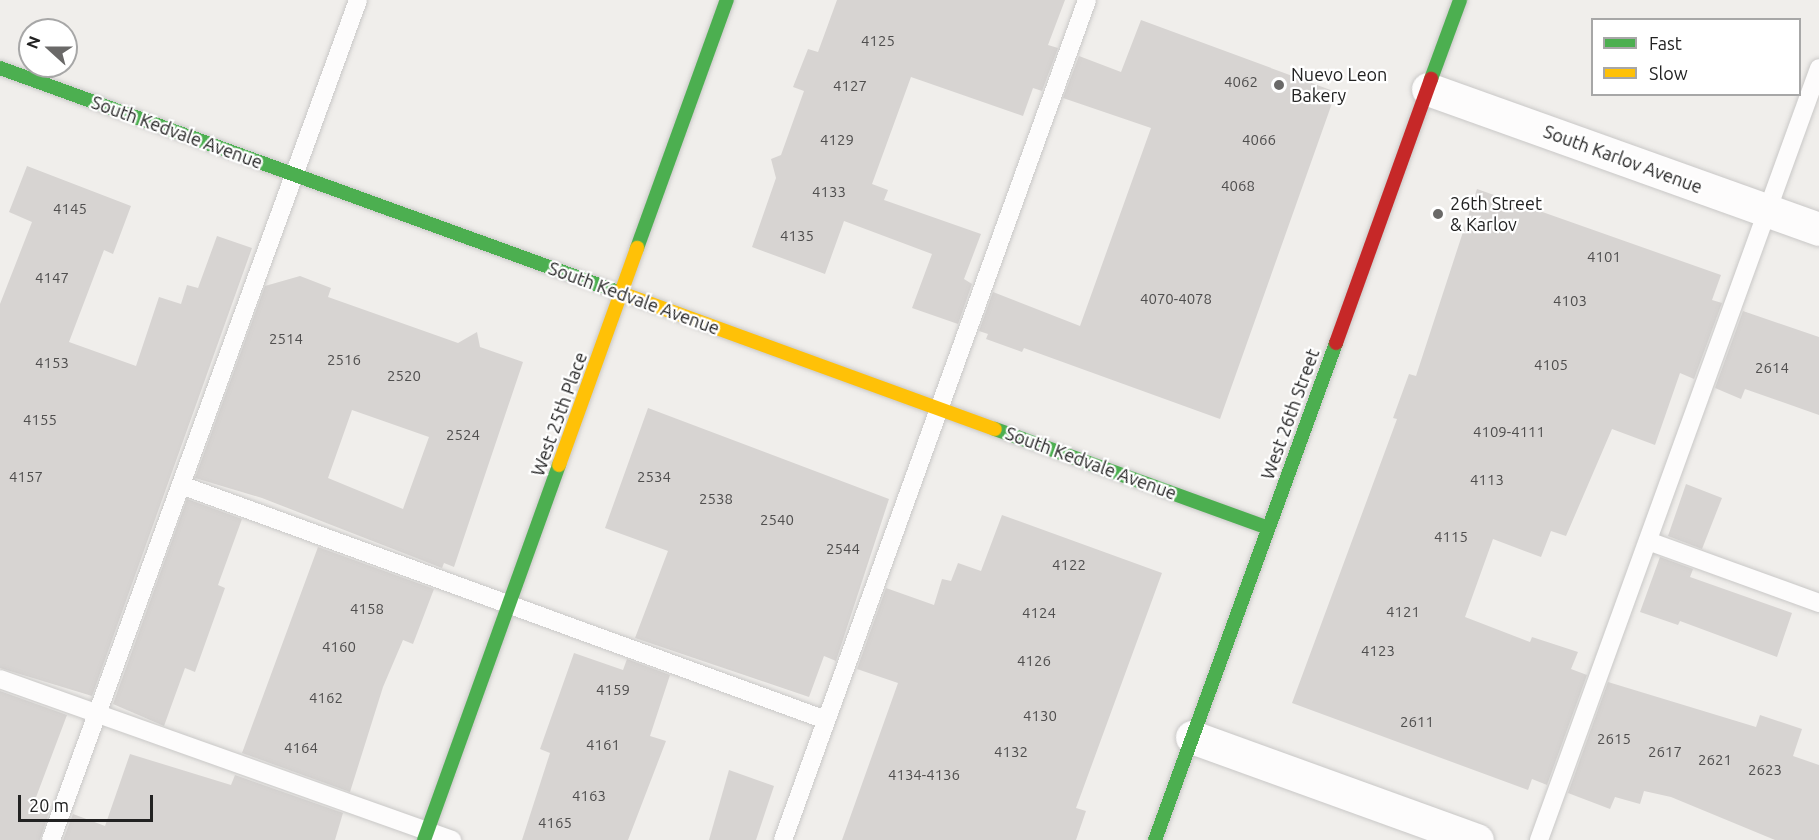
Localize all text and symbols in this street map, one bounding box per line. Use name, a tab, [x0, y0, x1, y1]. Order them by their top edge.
north arrow	[18, 18, 78, 78]
legend	[1591, 18, 1801, 96]
house number: 4125	[861, 32, 895, 50]
text: N	[23, 33, 44, 51]
text: Fast	[1649, 33, 1682, 53]
text: Slow	[1649, 63, 1688, 83]
place label: Nuevo Leon Bakery	[1291, 64, 1387, 106]
house number: 4062	[1224, 73, 1258, 91]
house number: 4127	[833, 77, 867, 95]
marker: Nuevo Leon Bakery	[1272, 78, 1286, 92]
street label: South Kedvale Avenue	[89, 91, 265, 173]
street label: South Karlov Avenue	[1541, 120, 1705, 198]
house number: 4129	[820, 131, 854, 149]
house number: 4066	[1242, 131, 1276, 149]
house number: 4068	[1221, 177, 1255, 195]
house number: 4133	[812, 183, 846, 201]
place label: 26th Street & Karlov	[1450, 193, 1542, 236]
house number: 4145	[53, 200, 87, 218]
marker: 26th Street & Karlov	[1431, 207, 1445, 221]
house number: 4135	[780, 227, 814, 245]
house number: 4101	[1587, 248, 1621, 266]
street label: South Kedvale Avenue	[546, 257, 722, 339]
house number: 4147	[35, 269, 69, 287]
house number: 4070-4078	[1140, 290, 1212, 308]
house number: 4103	[1553, 292, 1587, 310]
house number: 2514	[269, 330, 303, 348]
street label: West 26th Street	[1256, 346, 1324, 482]
street label: West 25th Place	[527, 349, 591, 479]
house number: 2516	[327, 351, 361, 369]
house number: 4153	[35, 354, 69, 372]
house number: 4105	[1534, 356, 1568, 374]
house number: 2614	[1755, 359, 1789, 377]
house number: 2520	[387, 367, 421, 385]
house number: 4155	[23, 411, 57, 429]
street label: South Kedvale Avenue	[1003, 422, 1179, 504]
house number: 4109-4111	[1473, 423, 1545, 441]
house number: 2524	[446, 426, 480, 444]
house number: 4157	[9, 468, 43, 486]
house number: 2534	[637, 468, 671, 486]
house number: 4113	[1470, 471, 1504, 489]
house number: 2538	[699, 490, 733, 508]
house number: 2540	[760, 511, 794, 529]
house number: 4115	[1434, 528, 1468, 546]
house number: 2544	[826, 540, 860, 558]
house number: 4122	[1052, 556, 1086, 574]
house number: 4158	[350, 600, 384, 618]
house number: 4121	[1386, 603, 1420, 621]
house number: 4124	[1022, 604, 1056, 622]
house number: 4160	[322, 638, 356, 656]
house number: 4123	[1361, 642, 1395, 660]
house number: 4126	[1017, 652, 1051, 670]
house number: 4159	[596, 681, 630, 699]
house number: 4162	[309, 689, 343, 707]
house number: 4130	[1023, 707, 1057, 725]
house number: 2611	[1400, 713, 1434, 731]
house number: 2615	[1597, 730, 1631, 748]
house number: 4161	[586, 736, 620, 754]
house number: 4164	[284, 739, 318, 757]
house number: 4132	[994, 743, 1028, 761]
house number: 2617	[1648, 743, 1682, 761]
house number: 2621	[1698, 751, 1732, 769]
house number: 2623	[1748, 761, 1782, 779]
house number: 4134-4136	[888, 766, 960, 784]
scale bar	[21, 783, 156, 821]
house number: 4163	[572, 787, 606, 805]
text: 20 m	[29, 795, 69, 815]
house number: 4165	[538, 814, 572, 832]

